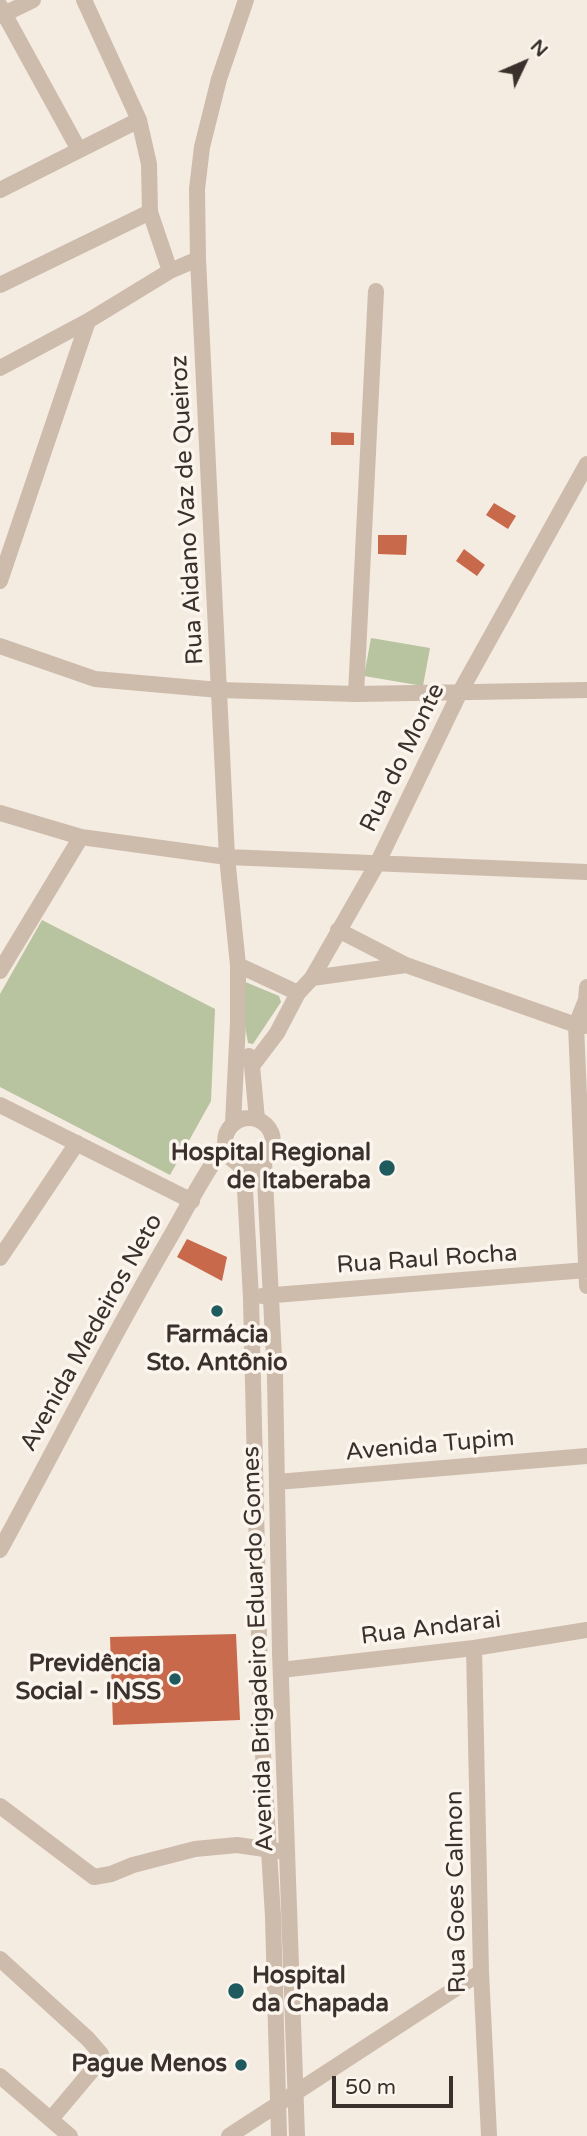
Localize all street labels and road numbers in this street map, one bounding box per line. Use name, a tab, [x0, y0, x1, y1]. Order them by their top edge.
street label: Rua Aidano Vaz de Queiroz	[166, 354, 210, 666]
street label: Rua do Monte	[355, 679, 451, 837]
street label: Avenida Medeiros Neto	[15, 1209, 169, 1457]
street label: Rua Raul Rocha	[336, 1239, 518, 1281]
street label: Avenida Tupim	[344, 1424, 516, 1468]
street label: Avenida Brigadeiro Eduardo Gomes	[238, 1446, 280, 1852]
street label: Rua Andarai	[359, 1606, 503, 1652]
street label: Rua Goes Calmon	[441, 1790, 473, 1994]

